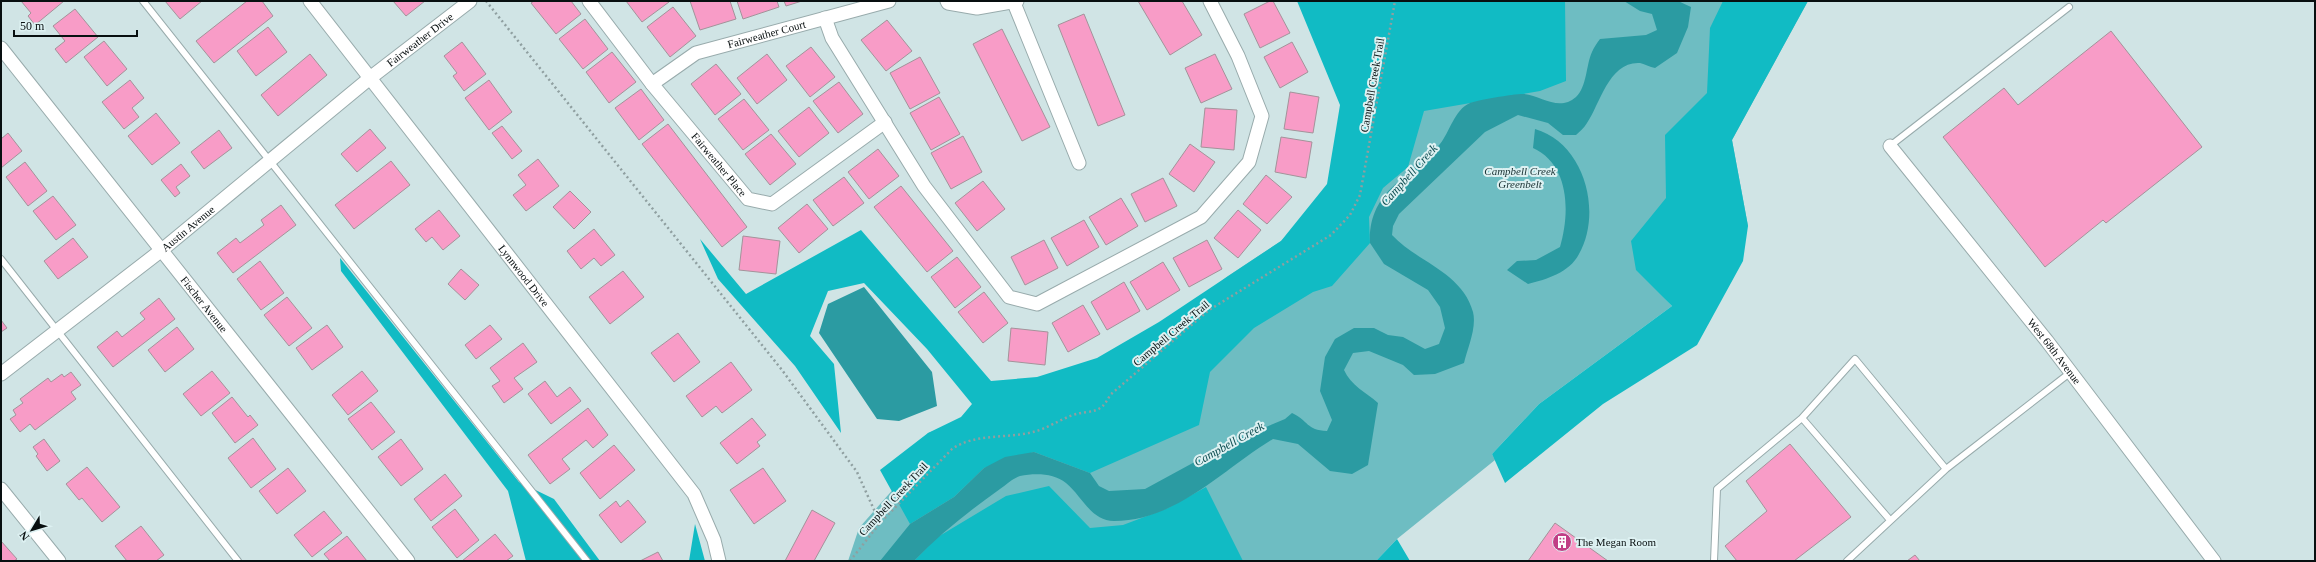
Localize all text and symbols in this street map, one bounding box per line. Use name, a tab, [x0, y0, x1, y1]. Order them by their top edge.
street label: Fairweather Drive	[384, 10, 455, 69]
scale bar	[14, 12, 137, 38]
street label: Fairweather Court	[726, 18, 807, 50]
text: 50 m	[20, 19, 45, 33]
street label: Campbell Creek Trail	[1358, 37, 1386, 133]
street label: Fairweather Place	[689, 130, 749, 199]
water label: Campbell Creek	[1378, 141, 1441, 209]
park label: Campbell Creek Greenbelt	[1484, 165, 1557, 190]
street label: Austin Avenue	[159, 203, 217, 254]
street label: Lynnwood Drive	[496, 242, 552, 309]
street label: Fischer Avenue	[178, 274, 230, 335]
street label: Campbell Creek Trail	[1131, 298, 1211, 368]
street label: West 68th Avenue	[2025, 316, 2084, 387]
water label: Campbell Creek	[1192, 419, 1267, 469]
street label: Campbell Creek Trail	[856, 460, 930, 538]
north arrow	[12, 510, 52, 550]
text: N	[17, 529, 31, 543]
building icon: The Megan Room	[1551, 531, 1573, 553]
place label: The Megan Room	[1576, 536, 1656, 548]

